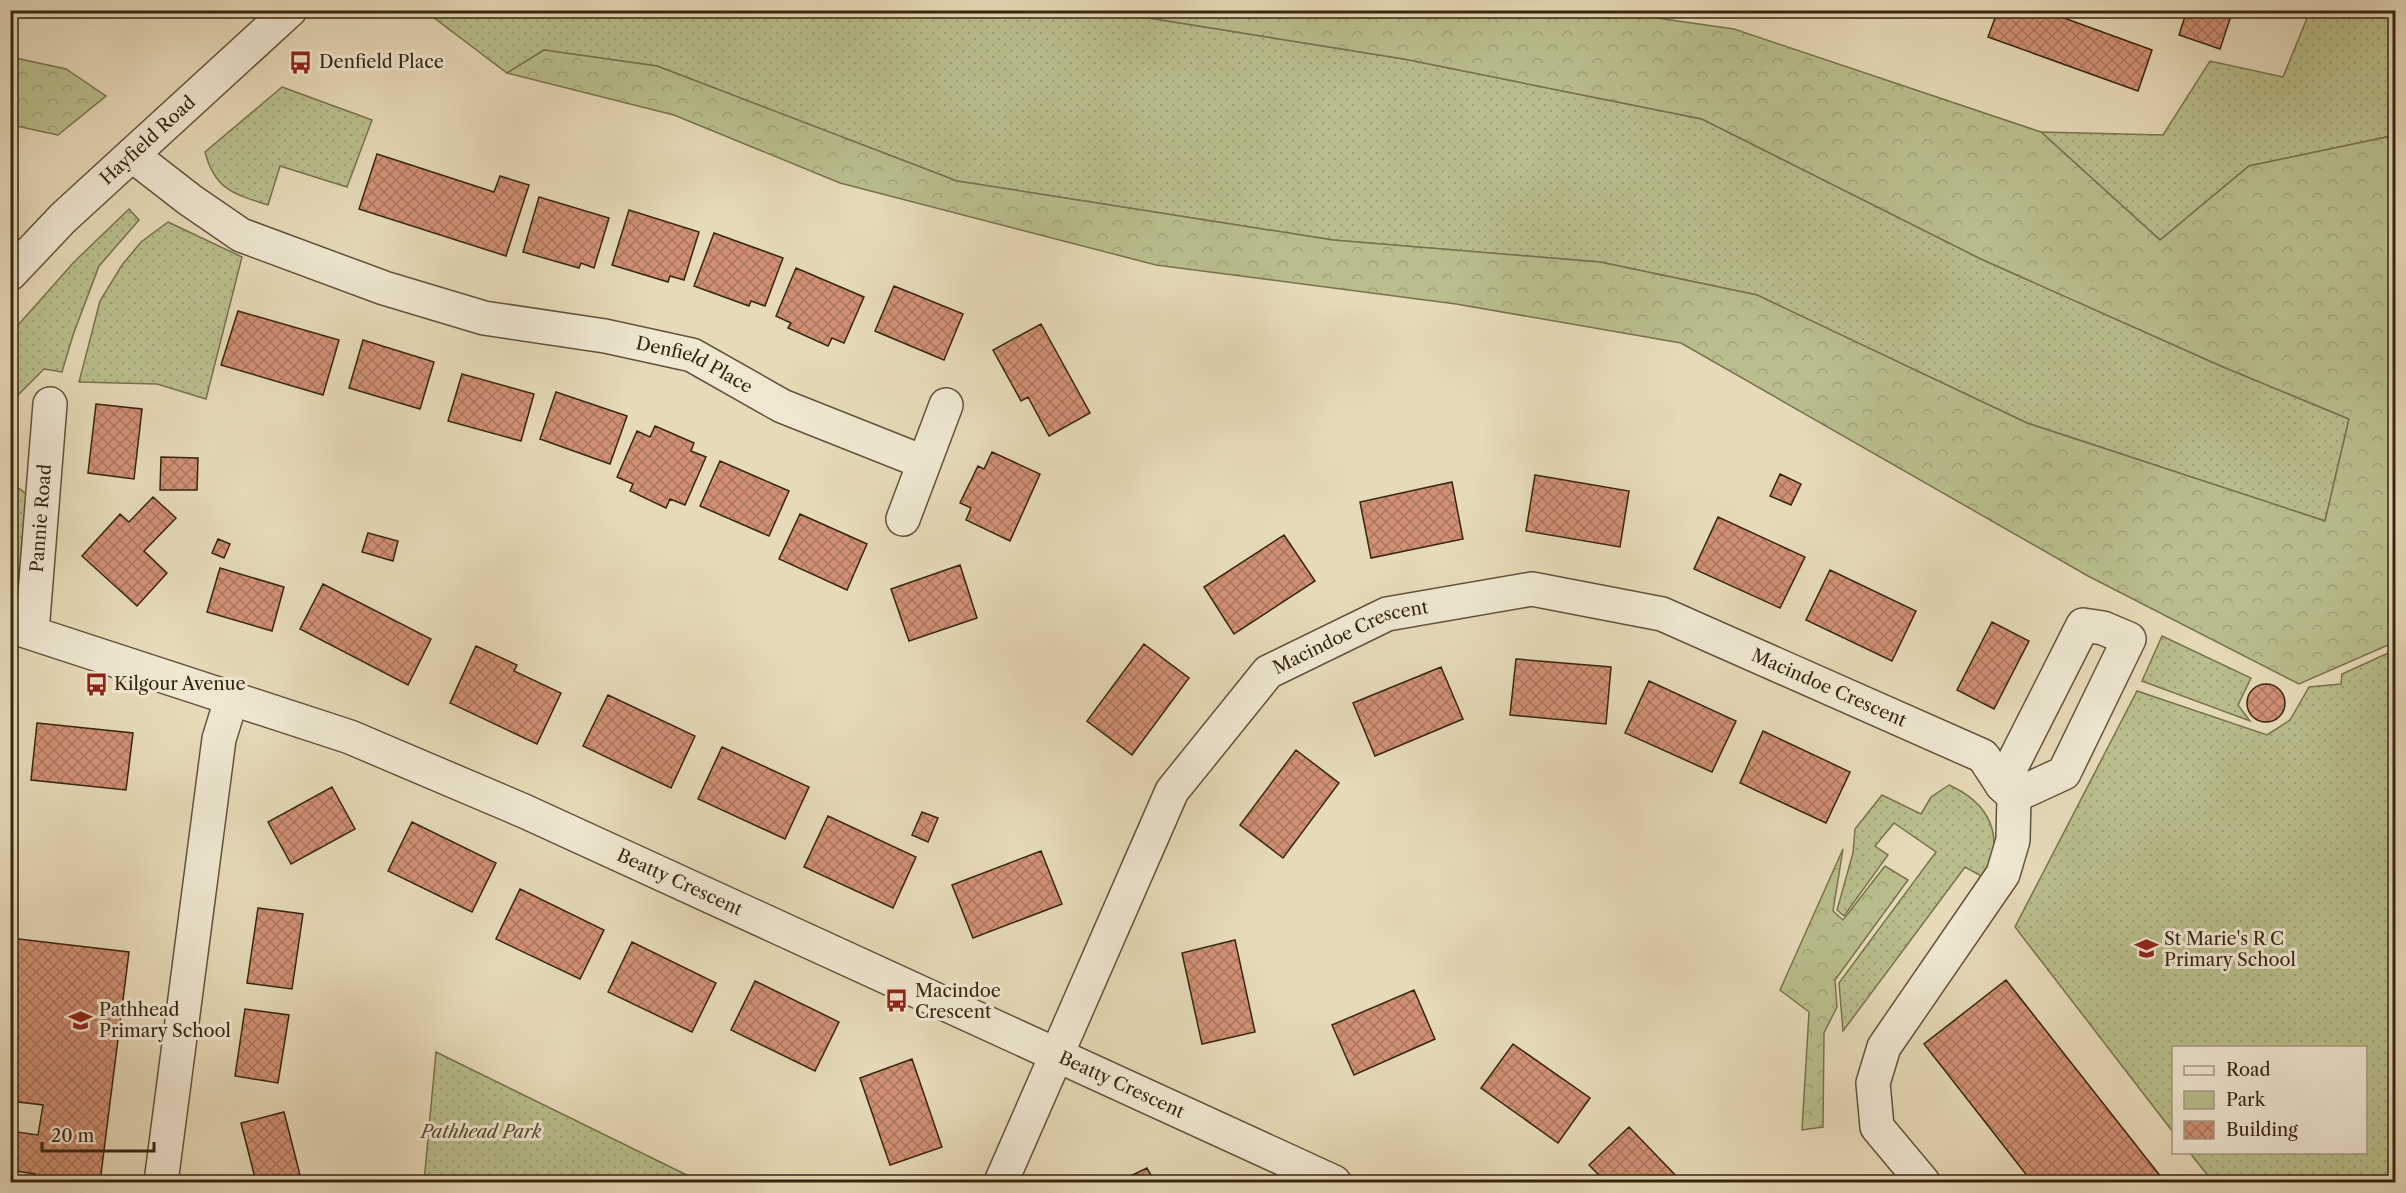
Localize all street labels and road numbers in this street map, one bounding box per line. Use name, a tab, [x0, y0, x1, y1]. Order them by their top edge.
street label: Hayfield Road	[95, 91, 200, 190]
street label: Denfield Place	[634, 332, 756, 398]
street label: Pannie Road	[26, 463, 56, 573]
street label: Macindoe Crescent	[1269, 596, 1430, 679]
street label: Macindoe Crescent	[1748, 644, 1910, 732]
street label: Beatty Crescent	[613, 844, 746, 921]
street label: Beatty Crescent	[1055, 1046, 1188, 1123]

